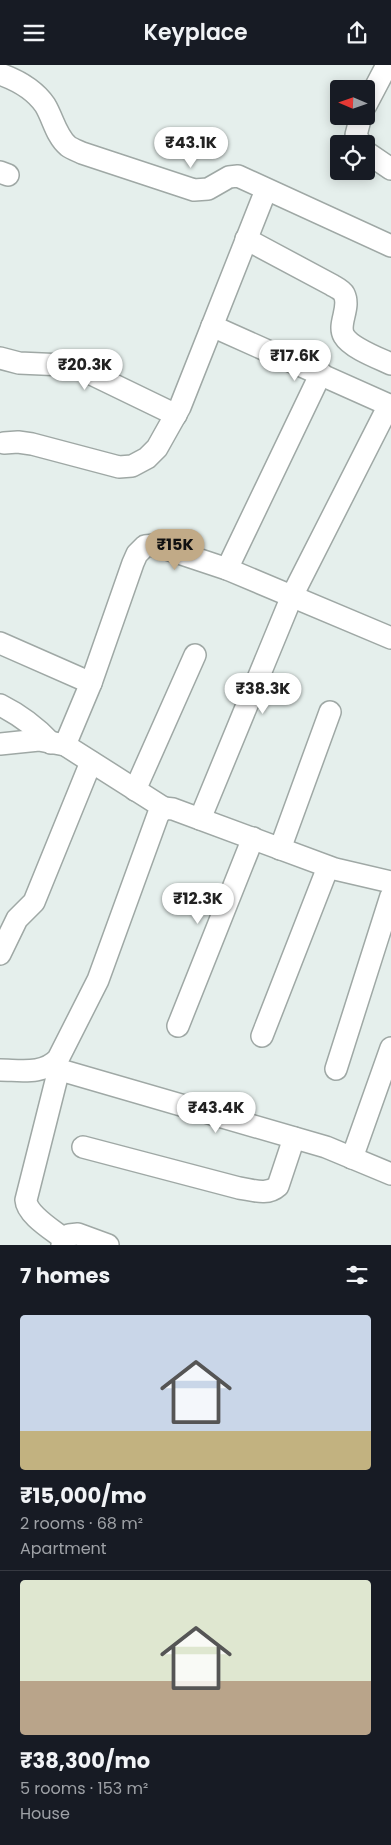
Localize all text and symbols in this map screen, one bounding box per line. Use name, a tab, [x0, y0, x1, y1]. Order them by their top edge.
text: Keyplace	[143, 17, 248, 48]
icon: menu	[20, 19, 48, 47]
icon: share	[343, 19, 371, 47]
north arrow	[330, 80, 375, 125]
map controls	[330, 80, 375, 180]
pin: ₹43.1K	[150, 127, 232, 169]
text: ₹43.1K	[165, 131, 217, 154]
button: locate	[330, 135, 375, 180]
pin: ₹17.6K	[254, 339, 336, 382]
text: ₹17.6K	[270, 344, 320, 367]
pin: ₹20.3K	[44, 349, 126, 391]
text: ₹20.3K	[58, 353, 112, 376]
pin: ₹15K	[145, 529, 205, 571]
text: ₹15K	[156, 533, 194, 556]
pin: ₹38.3K	[222, 673, 304, 715]
text: ₹38.3K	[236, 677, 290, 700]
pin: ₹12.3K	[157, 883, 239, 925]
text: ₹12.3K	[173, 887, 223, 910]
pin: ₹43.4K	[175, 1091, 257, 1134]
text: ₹43.4K	[188, 1096, 244, 1119]
text: 7 homes	[20, 1261, 110, 1290]
icon: filters	[343, 1261, 371, 1289]
icon: home	[151, 1347, 241, 1437]
text: ₹15,000/mo	[20, 1481, 146, 1510]
text: 2 rooms · 68 m²	[20, 1512, 143, 1535]
text: Apartment	[20, 1537, 107, 1560]
icon: home	[151, 1613, 241, 1703]
text: ₹38,300/mo	[20, 1746, 150, 1775]
text: 5 rooms · 153 m²	[20, 1777, 148, 1800]
text: House	[20, 1802, 70, 1825]

